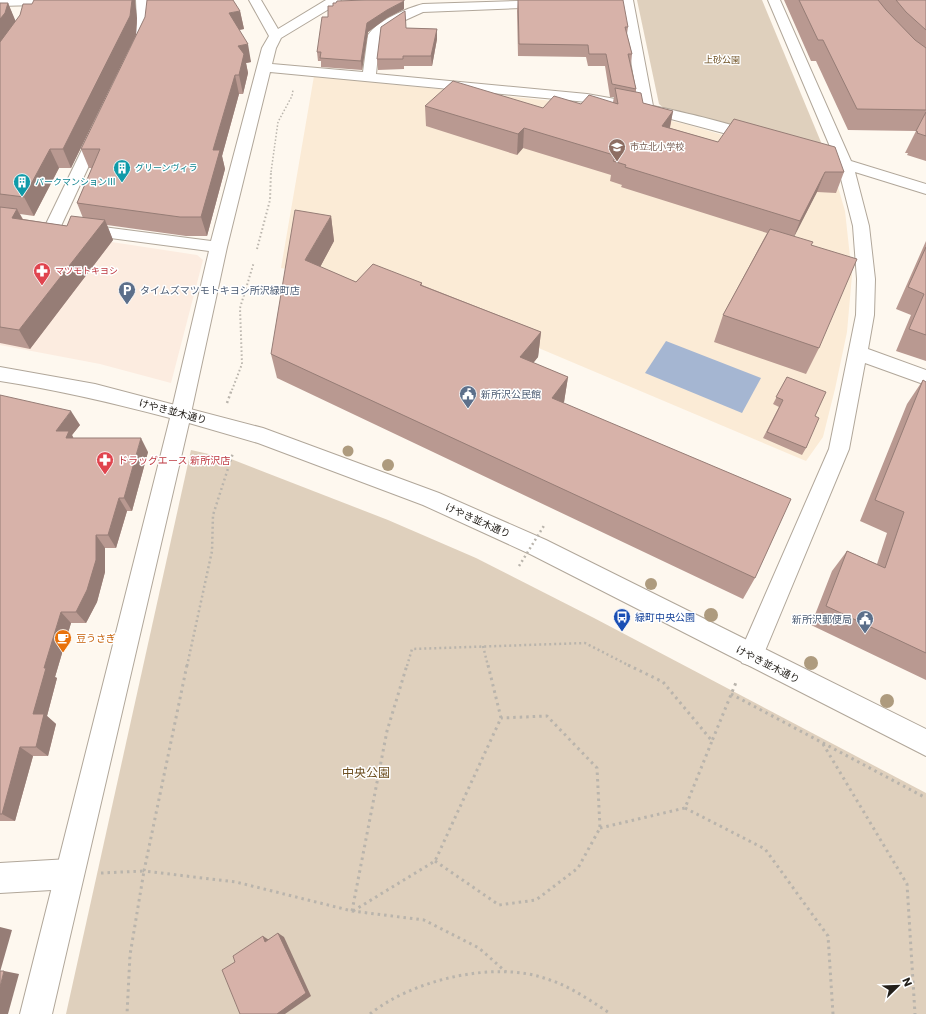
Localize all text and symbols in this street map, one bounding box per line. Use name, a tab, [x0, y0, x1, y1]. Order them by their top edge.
park label: 上砂公園	[704, 54, 740, 66]
school or university icon: 市立北小学校	[607, 137, 627, 162]
place label: 市立北小学校	[630, 141, 684, 153]
building icon: グリーンヴィラ	[112, 158, 132, 183]
place label: グリーンヴィラ	[135, 162, 198, 174]
building icon: パークマンションⅢ	[12, 172, 32, 197]
place label: パークマンションⅢ	[35, 176, 116, 188]
pharmacy icon: マツモトキヨシ	[32, 261, 52, 286]
place label: マツモトキヨシ	[55, 265, 118, 277]
parking icon: タイムズマツモトキヨシ所沢緑町店	[117, 280, 137, 305]
place label: タイムズマツモトキヨシ所沢緑町店	[140, 283, 300, 298]
public building icon: 新所沢公民館	[458, 384, 478, 409]
place label: 新所沢公民館	[481, 387, 541, 402]
street label: けやき並木通り	[137, 395, 209, 428]
pharmacy icon: ドラッグエース 新所沢店	[95, 450, 115, 475]
place label: ドラッグエース 新所沢店	[118, 453, 230, 468]
street label: けやき並木通り	[443, 499, 513, 542]
bus stop icon: 緑町中央公園	[612, 607, 632, 632]
public building icon: 新所沢郵便局	[855, 609, 875, 634]
place label: 緑町中央公園	[635, 610, 695, 625]
place label: 新所沢郵便局	[792, 612, 852, 627]
cafe icon: 豆うさぎ	[53, 628, 73, 653]
place label: 豆うさぎ	[76, 631, 116, 646]
street label: けやき並木通り	[733, 642, 802, 687]
park label: 中央公園	[342, 764, 390, 781]
north arrow	[878, 966, 918, 1006]
text: N	[898, 975, 916, 989]

